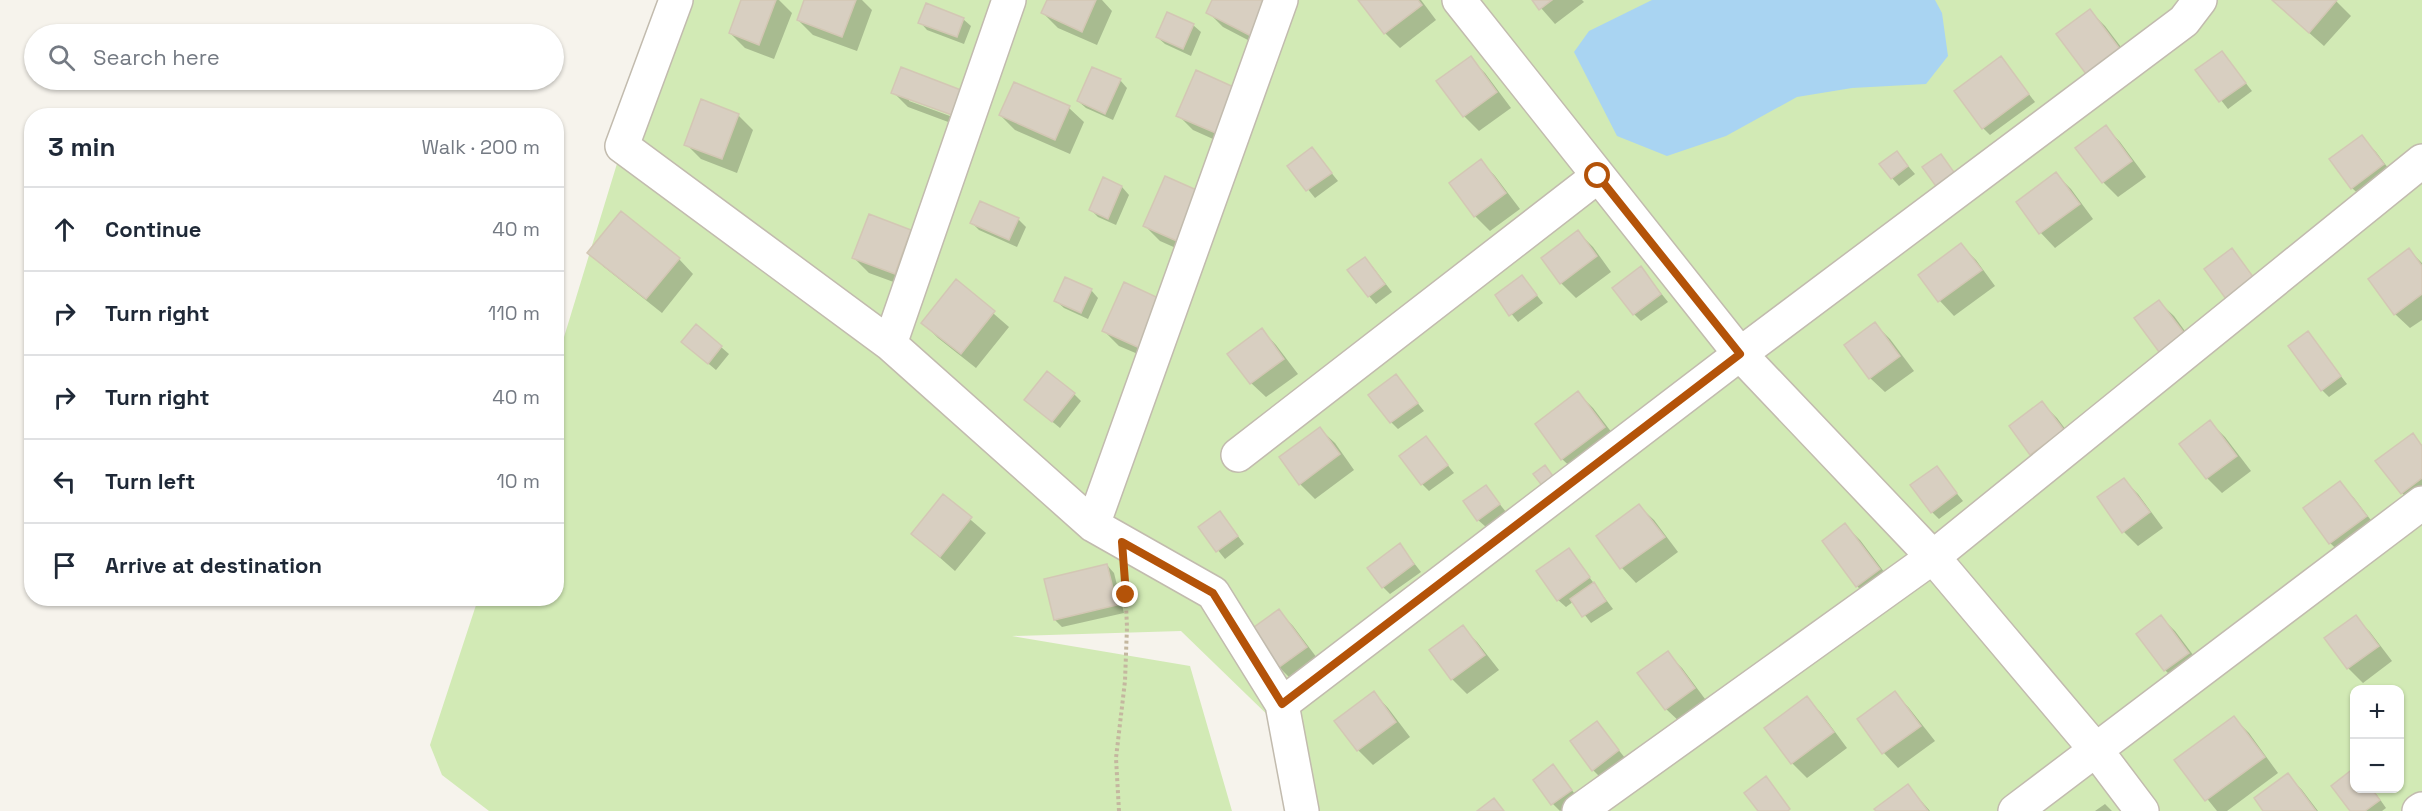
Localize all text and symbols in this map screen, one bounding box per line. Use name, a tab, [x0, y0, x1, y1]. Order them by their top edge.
search box	[24, 24, 564, 90]
icon: search	[45, 41, 78, 74]
text: Search here	[93, 43, 220, 71]
text: 3 min	[48, 130, 116, 164]
text: Walk · 200 m	[421, 134, 540, 160]
route start	[1584, 162, 1610, 188]
icon: ahead	[48, 213, 81, 246]
text: Continue	[105, 215, 201, 243]
text: 40 m	[492, 216, 540, 242]
icon: right	[48, 297, 81, 330]
text: Turn right	[105, 299, 210, 327]
text: 110 m	[488, 300, 540, 326]
icon: right	[48, 381, 81, 414]
text: Turn right	[105, 383, 210, 411]
text: 40 m	[492, 384, 540, 410]
icon: left	[48, 465, 81, 498]
text: Turn left	[105, 467, 195, 495]
text: 10 m	[496, 468, 540, 494]
icon: arrive	[48, 549, 81, 582]
text: Arrive at destination	[105, 551, 322, 579]
route end	[1112, 581, 1138, 607]
map controls	[2350, 685, 2404, 793]
button: +	[2350, 685, 2404, 739]
button: −	[2350, 739, 2404, 793]

